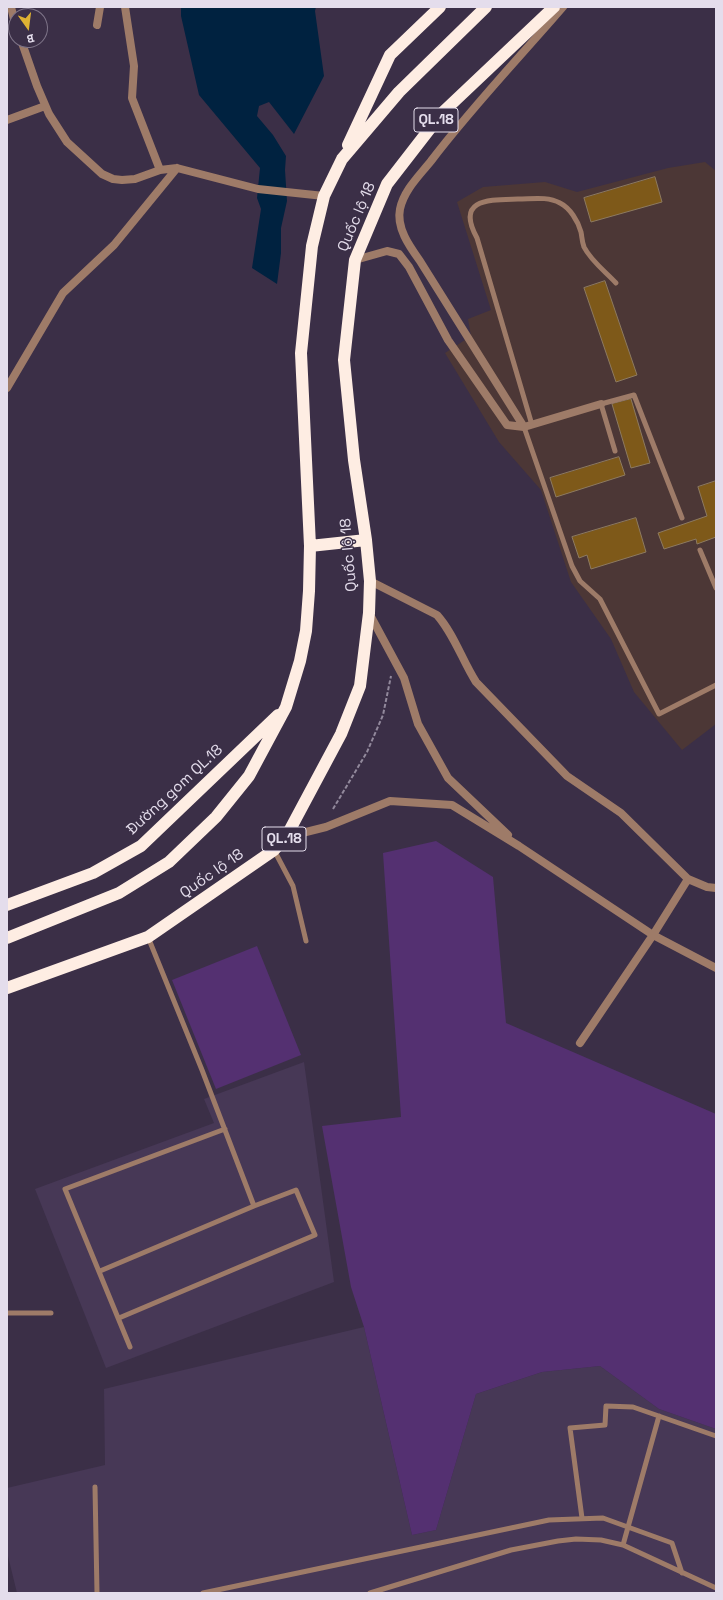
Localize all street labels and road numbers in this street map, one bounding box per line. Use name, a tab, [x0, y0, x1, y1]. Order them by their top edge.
road number: QL.18	[414, 108, 458, 132]
street label: Quốc lộ 18	[334, 180, 380, 254]
street label: Quốc lộ 18	[337, 517, 361, 593]
street label: Đường gom QL.18	[123, 741, 227, 839]
road number: QL.18	[262, 827, 306, 851]
street label: Quốc lộ 18	[177, 845, 247, 903]

